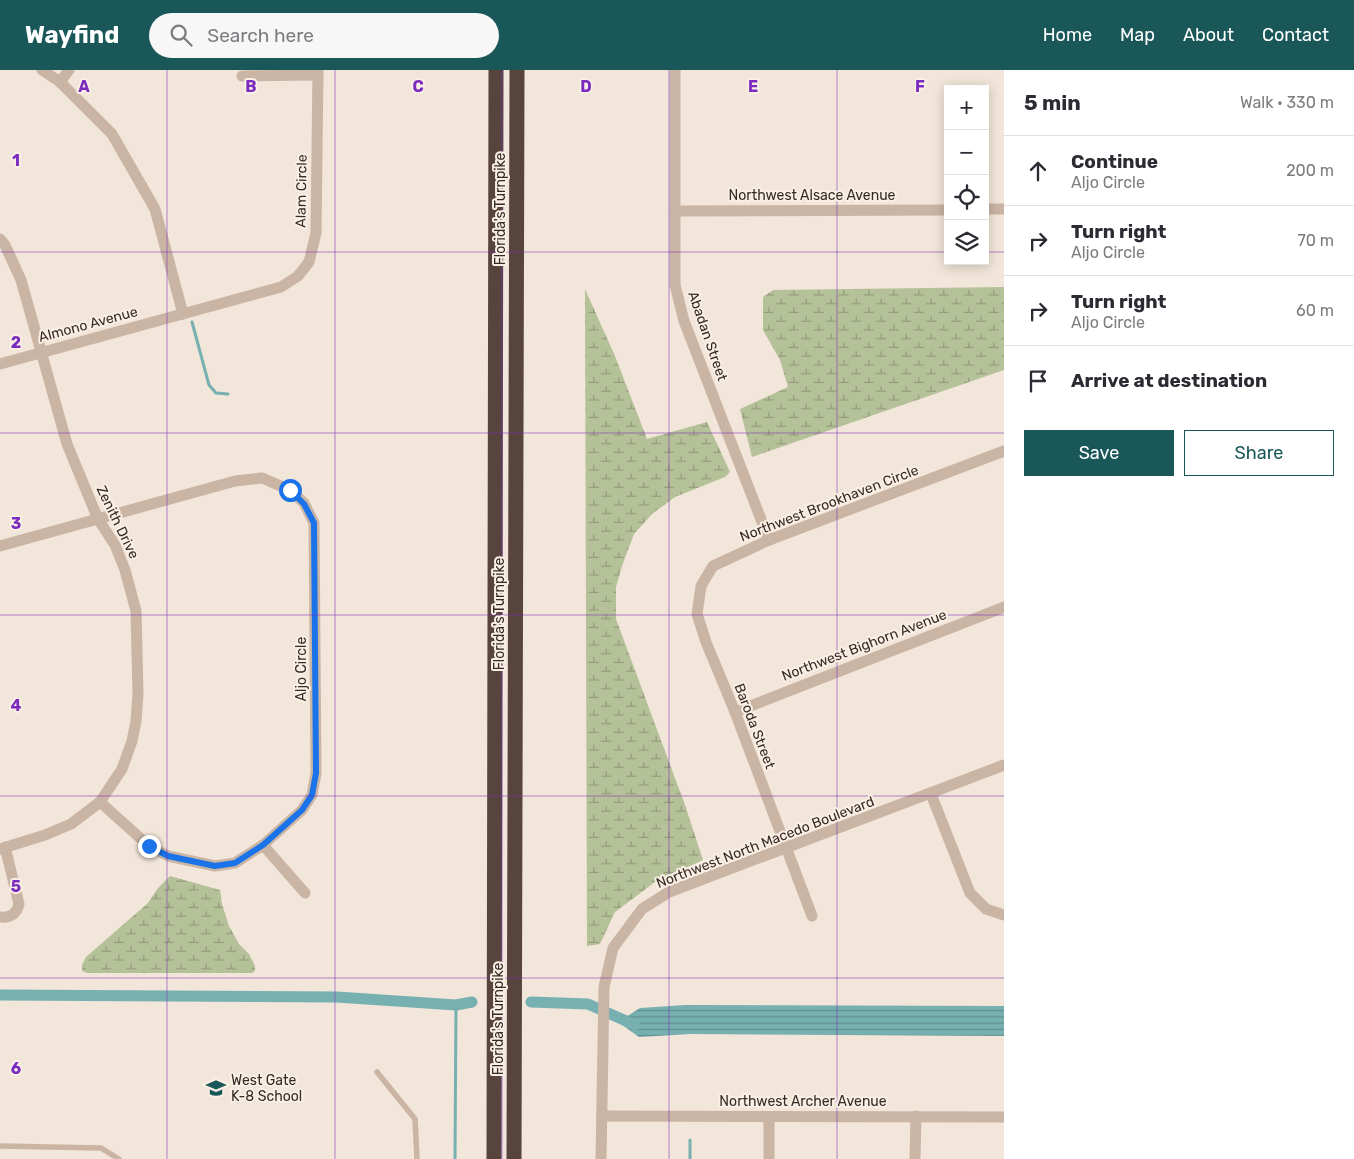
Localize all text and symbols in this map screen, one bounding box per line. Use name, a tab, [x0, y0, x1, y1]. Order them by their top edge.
search box	[149, 13, 499, 58]
text: Wayfind	[25, 21, 119, 49]
icon: search	[167, 21, 195, 49]
text: Search here	[207, 24, 314, 47]
text: Home	[1043, 24, 1092, 46]
text: Map	[1120, 24, 1155, 46]
text: About	[1183, 24, 1234, 46]
text: Contact	[1262, 24, 1329, 46]
text: A	[78, 77, 90, 96]
text: B	[245, 77, 257, 96]
text: C	[412, 77, 424, 96]
text: D	[580, 77, 592, 96]
text: E	[748, 77, 758, 96]
text: F	[915, 77, 925, 96]
map controls	[944, 85, 989, 265]
button: +	[944, 85, 989, 130]
text: 5 min	[1024, 90, 1081, 115]
text: Walk · 330 m	[1240, 93, 1334, 112]
button: −	[944, 130, 989, 175]
text: Continue	[1071, 150, 1158, 173]
text: 1	[12, 151, 20, 170]
street label: Florida's Turnpike	[492, 153, 509, 265]
street label: Alam Circle	[292, 154, 311, 228]
icon: ahead	[1024, 157, 1052, 185]
text: 200 m	[1286, 161, 1334, 180]
text: Aljo Circle	[1071, 173, 1145, 192]
button: locate	[944, 175, 989, 220]
street label: Northwest Alsace Avenue	[729, 187, 896, 204]
button: layers	[944, 220, 989, 265]
text: Turn right	[1071, 220, 1166, 243]
icon: right	[1024, 227, 1052, 255]
text: 70 m	[1297, 231, 1334, 250]
text: Aljo Circle	[1071, 243, 1145, 262]
street label: Abadan Street	[684, 289, 731, 384]
text: Turn right	[1071, 290, 1166, 313]
icon: right	[1024, 297, 1052, 325]
text: 60 m	[1296, 301, 1334, 320]
street label: Almono Avenue	[37, 303, 140, 346]
text: Aljo Circle	[1071, 313, 1145, 332]
text: 2	[11, 333, 21, 352]
icon: arrive	[1024, 367, 1052, 395]
text: Arrive at destination	[1071, 369, 1267, 392]
button: Save	[1024, 430, 1174, 476]
button: Share	[1184, 430, 1334, 476]
street label: Northwest Brookhaven Circle	[737, 461, 921, 545]
route start	[279, 479, 302, 502]
street label: Zenith Drive	[93, 483, 143, 562]
text: 3	[11, 514, 21, 533]
street label: Florida's Turnpike	[491, 558, 508, 670]
street label: Northwest Bighorn Avenue	[779, 606, 949, 685]
street label: Aljo Circle	[293, 637, 310, 701]
street label: Baroda Street	[730, 681, 779, 772]
text: 4	[11, 696, 22, 715]
street label: Northwest North Macedo Boulevard	[654, 793, 877, 892]
route end	[138, 835, 161, 858]
text: 5	[11, 877, 21, 896]
street label: Florida's Turnpike	[490, 963, 507, 1075]
text: 6	[11, 1059, 21, 1078]
place label: West Gate K-8 School	[231, 1072, 302, 1105]
school or university icon: West Gate K-8 School	[205, 1077, 227, 1099]
street label: Northwest Archer Avenue	[719, 1093, 887, 1110]

